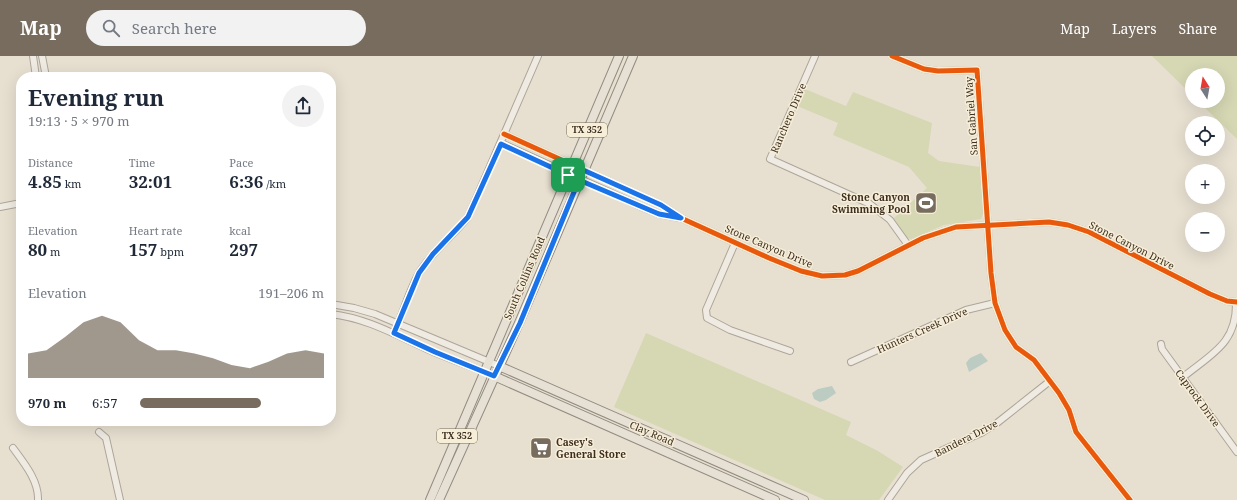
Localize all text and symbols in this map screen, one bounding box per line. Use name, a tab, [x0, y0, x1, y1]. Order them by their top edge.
search box	[86, 10, 366, 46]
text: Map	[20, 15, 62, 41]
icon: search	[100, 17, 122, 39]
text: Search here	[132, 18, 217, 38]
text: Map	[1060, 19, 1090, 38]
text: Layers	[1112, 19, 1157, 38]
text: Share	[1179, 19, 1217, 38]
north arrow	[1185, 68, 1225, 108]
map controls	[1185, 68, 1225, 252]
street label: San Gabriel Way	[961, 76, 981, 156]
street label: Ranchero Drive	[767, 81, 809, 155]
text: Evening run	[28, 82, 164, 112]
button: share	[282, 85, 324, 127]
text: 19:13 · 5 × 970 m	[28, 112, 130, 130]
button: locate	[1185, 116, 1225, 156]
road number: TX 352	[567, 123, 607, 137]
text: Distance	[28, 155, 73, 170]
text: Time	[129, 155, 155, 170]
text: Pace	[229, 155, 253, 170]
pin	[551, 158, 585, 192]
icon: arrive	[557, 164, 579, 186]
button: +	[1185, 164, 1225, 204]
text: 4.85	[28, 170, 62, 193]
text: 32:01	[129, 170, 172, 193]
text: 6:36	[229, 170, 263, 193]
text: km	[62, 176, 82, 191]
text: /km	[263, 176, 286, 191]
place label: Stone Canyon Swimming Pool	[832, 190, 910, 216]
sports icon: Stone Canyon Swimming Pool	[913, 190, 939, 216]
button: −	[1185, 212, 1225, 252]
street label: Stone Canyon Drive	[1087, 217, 1177, 273]
street label: Stone Canyon Drive	[723, 221, 815, 271]
text: Elevation	[28, 223, 78, 238]
text: Heart rate	[129, 223, 182, 238]
text: kcal	[229, 223, 251, 238]
street label: South Collins Road	[500, 234, 548, 322]
text: 80	[28, 238, 47, 261]
text: 157	[129, 238, 157, 261]
text: 297	[229, 238, 258, 261]
text: m	[47, 244, 60, 259]
text: bpm	[157, 244, 184, 259]
text: Elevation	[28, 284, 87, 302]
text: 191–206 m	[258, 284, 324, 302]
street label: Hunters Creek Drive	[875, 304, 969, 356]
street label: Caprock Drive	[1172, 366, 1224, 430]
text: 970 m	[28, 394, 66, 412]
text: 6:57	[92, 394, 118, 412]
street label: Bandera Drive	[932, 416, 1000, 460]
street label: Clay Road	[628, 417, 676, 449]
road number: TX 352	[437, 429, 477, 443]
supermarket icon: Casey's General Store	[528, 435, 554, 461]
place label: Casey's General Store	[556, 435, 626, 461]

